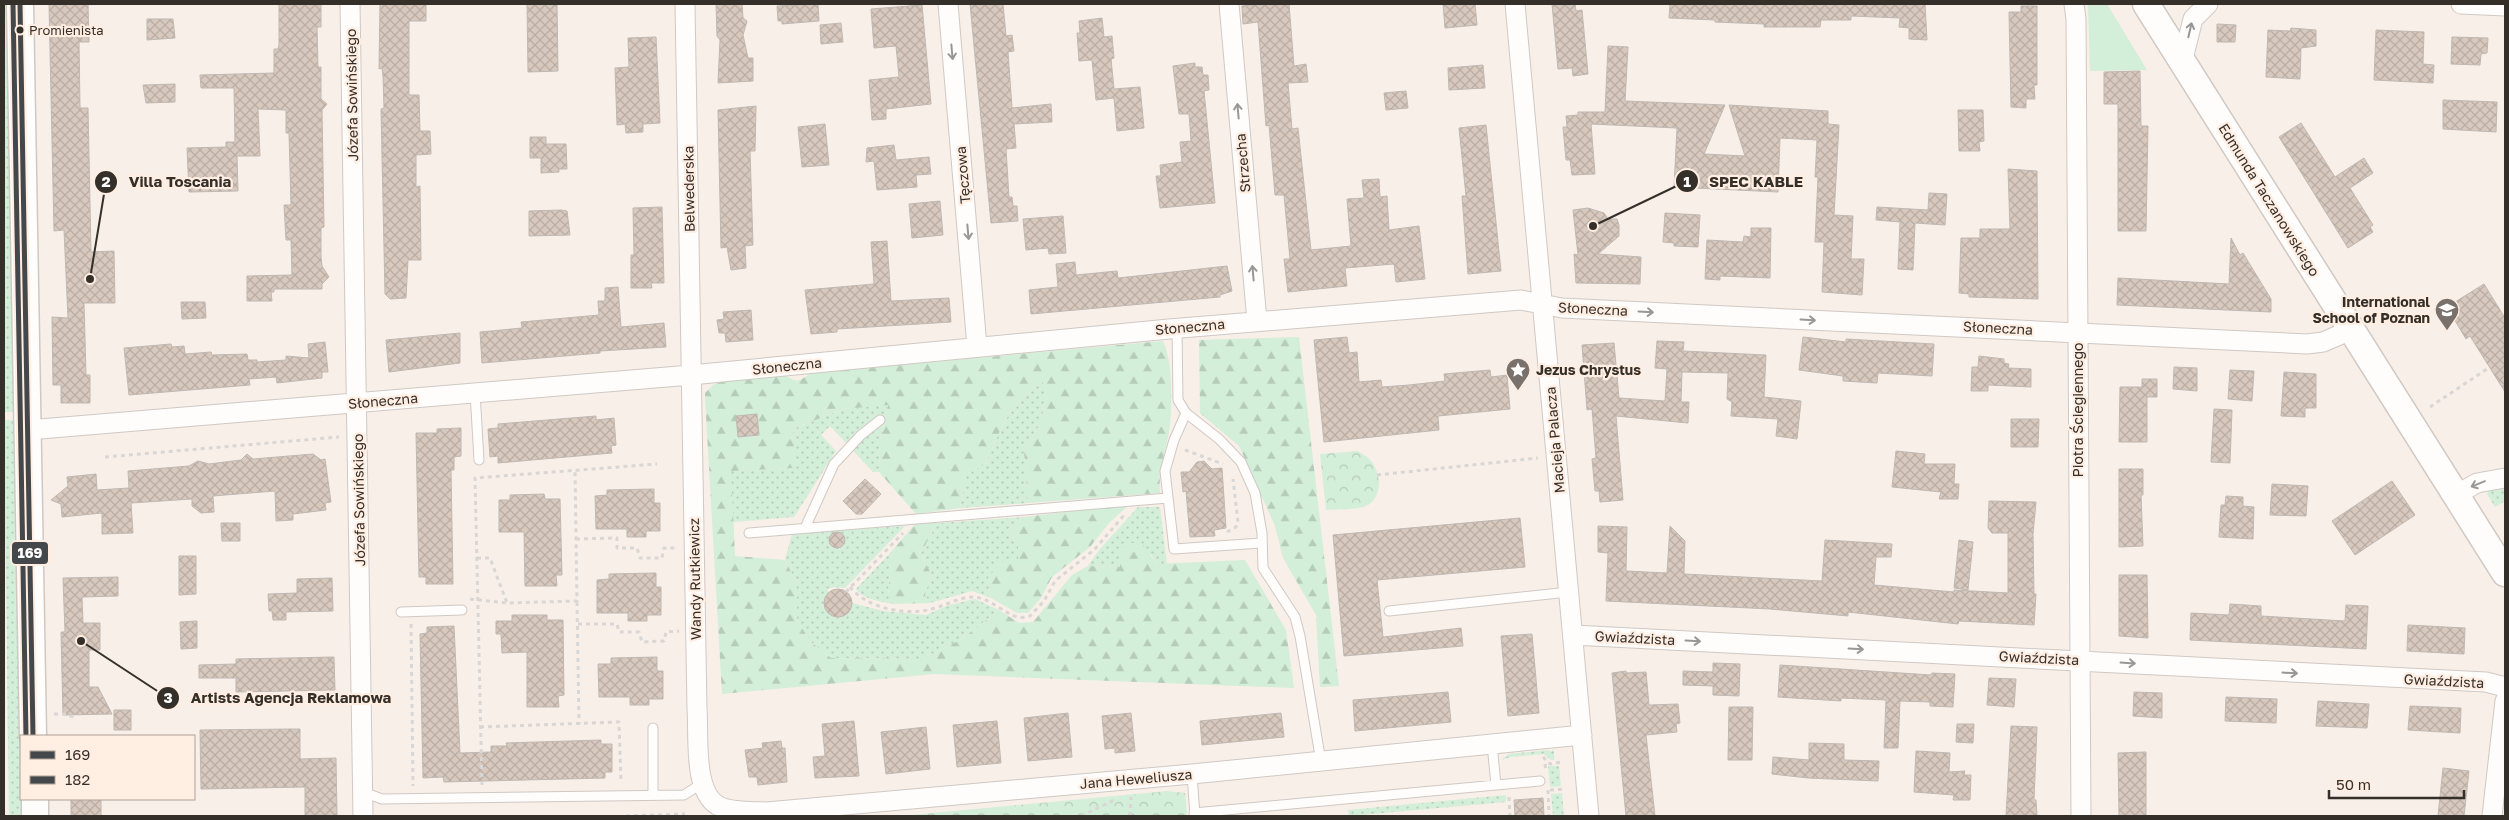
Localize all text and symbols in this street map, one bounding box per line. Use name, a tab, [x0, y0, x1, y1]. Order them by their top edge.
place label: Promienista	[29, 22, 104, 38]
one-way arrow	[2186, 22, 2195, 38]
marker: Promienista	[15, 25, 25, 35]
street label: Józefa Sowińskiego	[342, 29, 361, 161]
one-way arrow	[947, 44, 957, 60]
one-way arrow	[1234, 103, 1243, 119]
street label: Edmunda Taczanowskiego	[2215, 120, 2324, 279]
street label: Strzecha	[1231, 133, 1254, 193]
street label: Belwederska	[679, 146, 698, 232]
street label: Tęczowa	[952, 146, 973, 204]
callout: SPEC KABLE	[1674, 166, 1813, 196]
callout: Villa Toscania	[94, 167, 241, 197]
text: 2	[101, 172, 111, 190]
text: Villa Toscania	[129, 172, 232, 190]
text: 1	[1683, 172, 1691, 190]
text: SPEC KABLE	[1709, 172, 1803, 190]
one-way arrow	[963, 223, 972, 239]
one-way arrow	[1248, 265, 1258, 281]
place label: International School of Poznan	[2312, 293, 2430, 326]
school or university icon: International School of Poznan	[2434, 297, 2460, 331]
street label: Słoneczna	[1558, 298, 1628, 319]
one-way arrow	[1638, 308, 1654, 317]
street label: Słoneczna	[1154, 315, 1226, 338]
one-way arrow	[1800, 315, 1816, 324]
street label: Słoneczna	[1963, 317, 2033, 338]
street label: Piotra Ściegiennego	[2069, 343, 2086, 477]
street label: Słoneczna	[751, 353, 823, 378]
place icon: Jezus Chrystus	[1505, 357, 1531, 391]
place label: Jezus Chrystus	[1536, 361, 1641, 378]
street label: Macieja Palacza	[1541, 386, 1568, 494]
street label: Słoneczna	[347, 389, 419, 412]
street label: Józefa Sowińskiego	[349, 434, 368, 566]
one-way arrow	[2471, 480, 2486, 489]
street label: Wandy Rutkiewicz	[685, 518, 704, 640]
line badge: 169	[11, 541, 49, 565]
text: 169	[18, 544, 43, 561]
street label: Gwiaździsta	[1594, 627, 1676, 648]
one-way arrow	[1685, 636, 1701, 645]
one-way arrow	[1847, 644, 1863, 653]
street label: Gwiaździsta	[1998, 647, 2080, 668]
one-way arrow	[2120, 658, 2136, 667]
one-way arrow	[2282, 668, 2298, 677]
street label: Gwiaździsta	[2403, 670, 2485, 691]
callout: Artists Agencja Reklamowa	[156, 683, 401, 713]
text: 3	[163, 688, 173, 706]
text: Artists Agencja Reklamowa	[191, 688, 392, 706]
legend	[20, 735, 195, 800]
text: 169	[65, 745, 90, 763]
street label: Jana Heweliusza	[1079, 765, 1193, 792]
scale bar	[2329, 768, 2464, 800]
text: 182	[65, 770, 90, 788]
text: 50 m	[2336, 775, 2371, 793]

